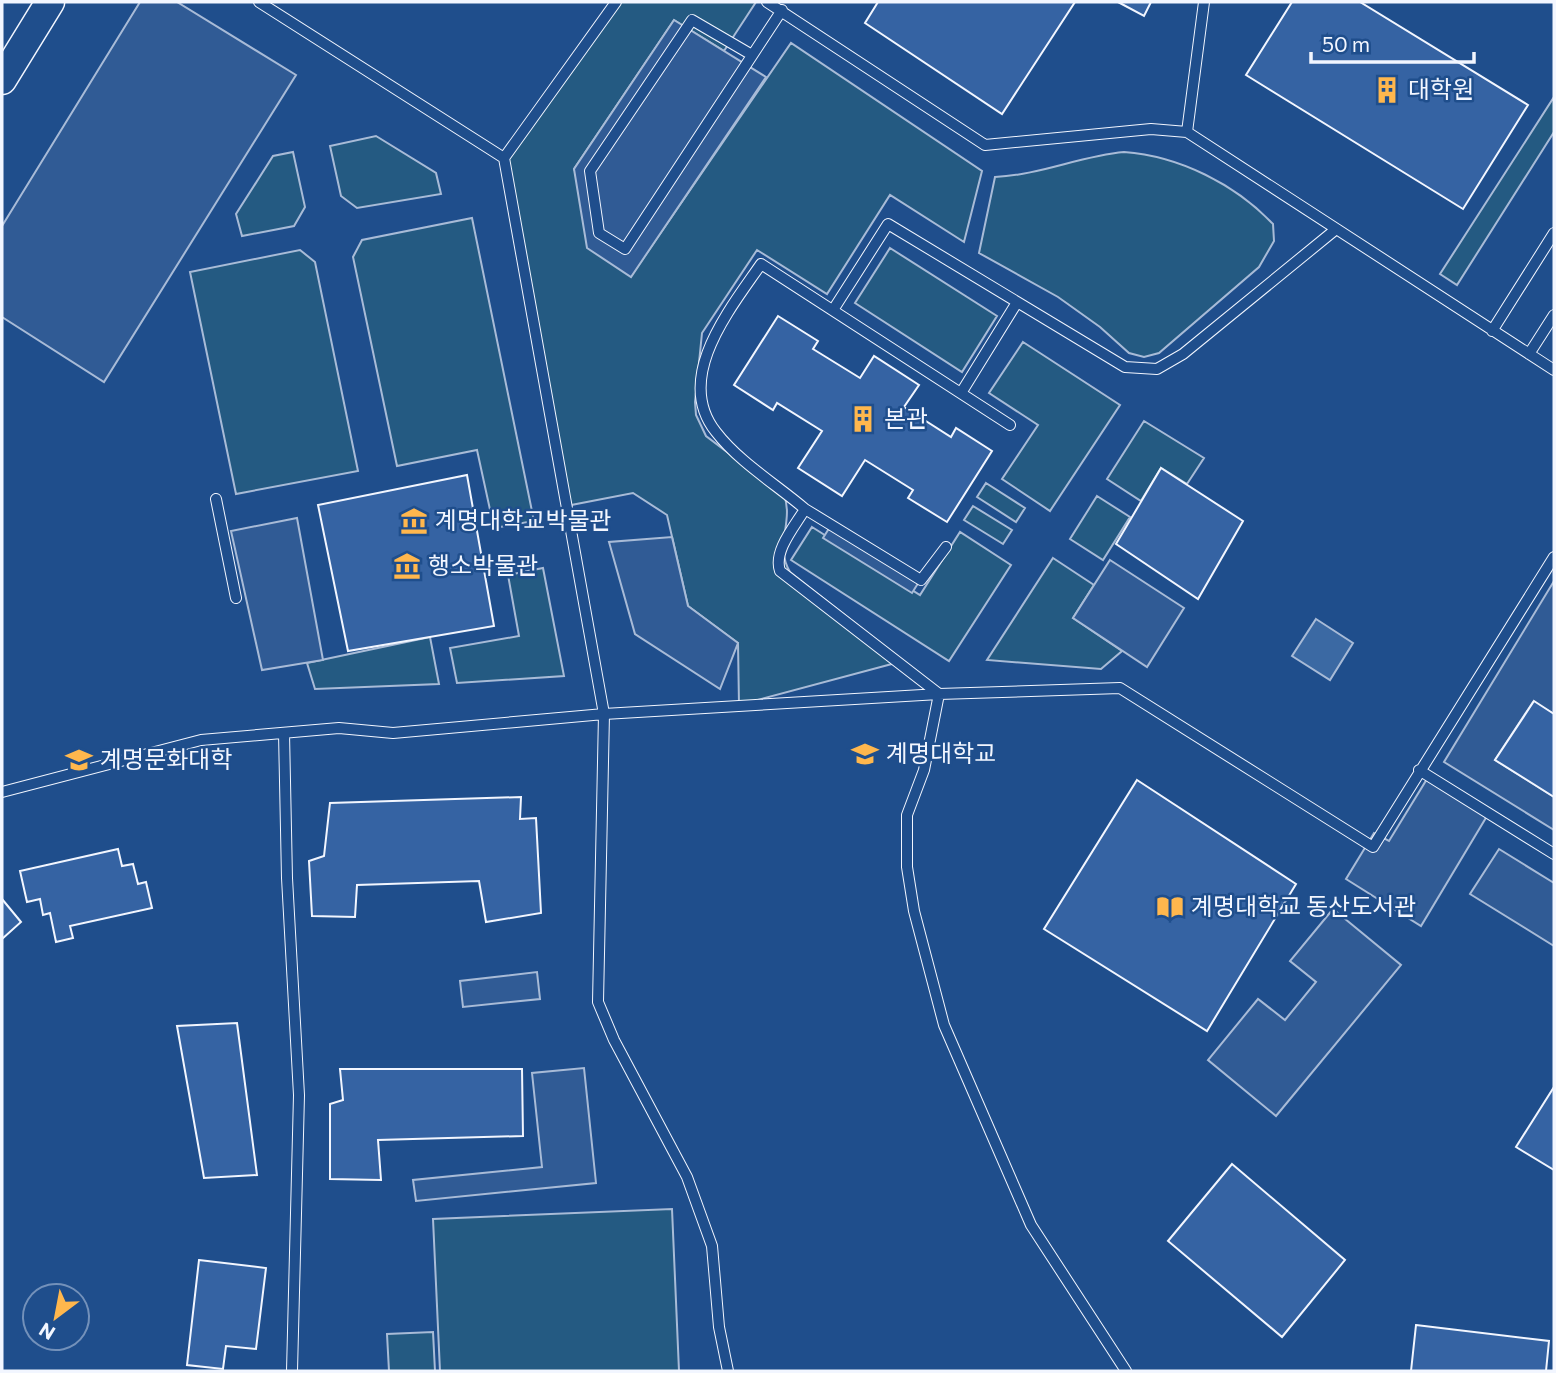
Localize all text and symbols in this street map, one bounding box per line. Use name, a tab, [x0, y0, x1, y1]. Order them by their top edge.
scale bar	[1311, 21, 1474, 65]
text: 50 m	[1322, 31, 1370, 56]
place label: 대학원	[1408, 74, 1474, 103]
building icon: 대학원	[1372, 75, 1402, 105]
place label: 본관	[884, 403, 928, 432]
building icon: 본관	[848, 404, 878, 434]
place label: 계명대학교박물관	[435, 505, 612, 534]
museum icon: 계명대학교박물관	[399, 506, 429, 536]
place label: 행소박물관	[428, 550, 538, 579]
museum icon: 행소박물관	[392, 551, 422, 581]
place label: 계명대학교	[886, 738, 996, 767]
school or university icon: 계명대학교	[850, 739, 880, 769]
place label: 계명문화대학	[100, 744, 232, 773]
school or university icon: 계명문화대학	[64, 745, 94, 775]
place label: 계명대학교 동산도서관	[1191, 891, 1416, 920]
library icon: 계명대학교 동산도서관	[1155, 892, 1185, 922]
north arrow	[21, 1282, 91, 1352]
text: N	[35, 1318, 59, 1345]

